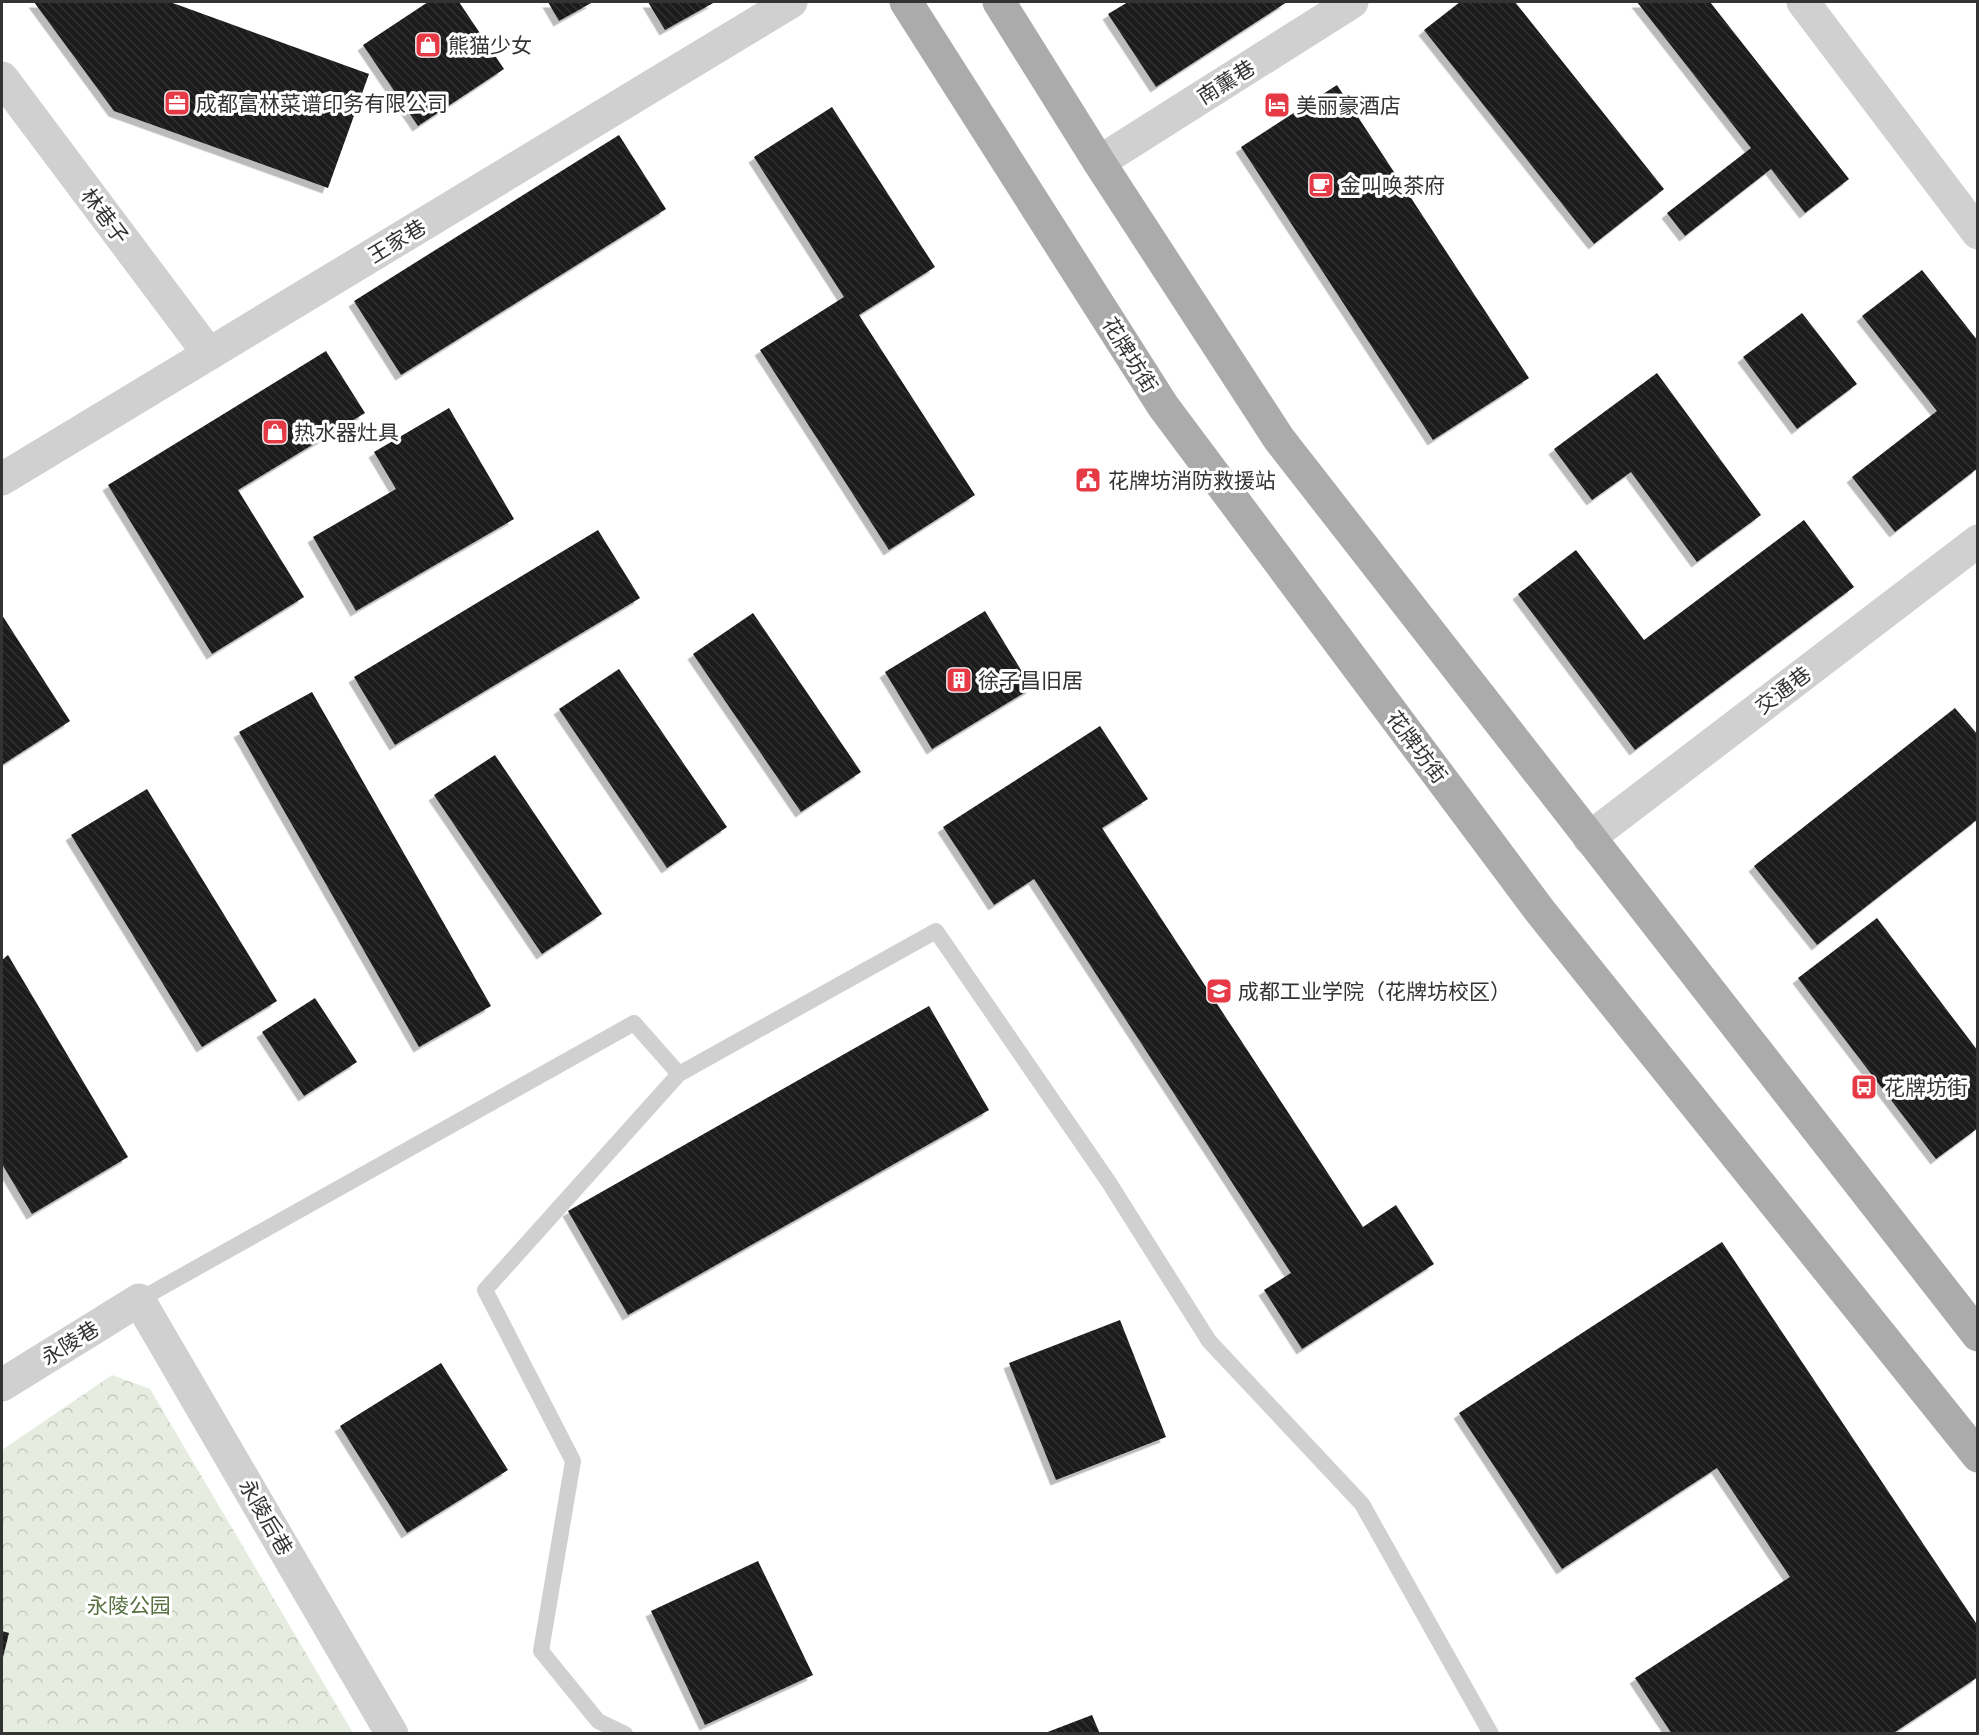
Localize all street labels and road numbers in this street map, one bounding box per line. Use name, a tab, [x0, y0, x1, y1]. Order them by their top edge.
street label: 南薰巷	[1193, 55, 1259, 109]
street label: 林巷子	[76, 183, 134, 249]
street label: 王家巷	[364, 214, 430, 268]
street label: 花牌坊街	[1097, 313, 1163, 397]
street label: 交通巷	[1750, 661, 1816, 719]
street label: 花牌坊街	[1382, 706, 1452, 788]
street label: 永陵巷	[37, 1316, 103, 1370]
street label: 永陵后巷	[234, 1474, 298, 1560]

